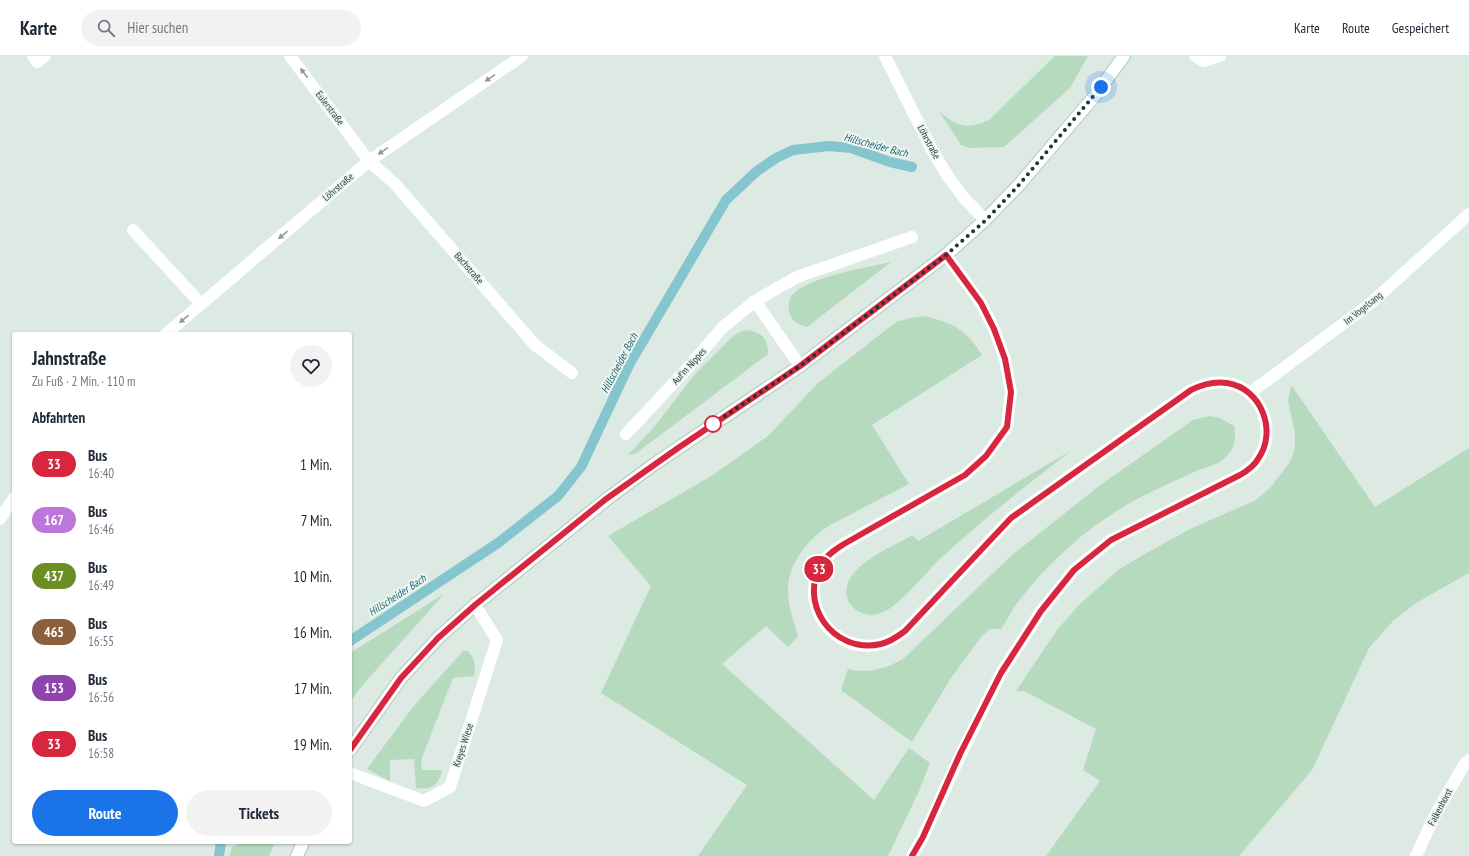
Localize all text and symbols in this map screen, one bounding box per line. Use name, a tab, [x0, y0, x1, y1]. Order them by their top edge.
search box	[81, 10, 361, 46]
text: Karte	[20, 16, 57, 40]
icon: search	[95, 17, 117, 39]
text: Hier suchen	[127, 18, 188, 37]
text: Karte	[1294, 19, 1320, 37]
text: Route	[1342, 19, 1370, 37]
text: Gespeichert	[1392, 19, 1449, 37]
one-way arrow	[299, 68, 308, 79]
one-way arrow	[485, 74, 495, 82]
your location	[1091, 77, 1111, 97]
street label: Eulerstraße	[313, 88, 347, 128]
street label: Löhrstraße	[915, 123, 943, 161]
water label: Hillscheider Bach	[842, 130, 911, 161]
one-way arrow	[378, 147, 388, 155]
street label: Löhrstraße	[320, 170, 356, 204]
one-way arrow	[278, 230, 288, 239]
street label: Bachstraße	[451, 249, 487, 287]
street label: Im Vogelsang	[1341, 288, 1385, 328]
one-way arrow	[179, 314, 189, 323]
water label: Hillscheider Bach	[597, 330, 641, 395]
street label: Auf'm Nippes	[669, 344, 709, 387]
button: heart	[290, 345, 332, 387]
text: Jahnstraße	[32, 346, 106, 370]
text: Zu Fuß · 2 Min. · 110 m	[32, 373, 135, 390]
text: Abfahrten	[32, 408, 85, 427]
unlabelled marker	[704, 415, 722, 433]
text: Bus	[88, 446, 107, 465]
text: 33	[47, 455, 61, 473]
text: 1 Min.	[300, 455, 332, 474]
text: 16:40	[88, 465, 114, 482]
text: Bus	[88, 502, 107, 521]
text: 167	[44, 511, 64, 529]
text: 7 Min.	[301, 511, 332, 530]
text: 16:46	[88, 521, 114, 538]
line badge: 33	[801, 556, 837, 582]
text: Bus	[88, 558, 107, 577]
text: 33	[812, 560, 826, 578]
text: 437	[44, 567, 64, 585]
text: 10 Min.	[293, 567, 332, 586]
water label: Hillscheider Bach	[366, 571, 429, 619]
text: 16:49	[88, 577, 114, 594]
text: Bus	[88, 614, 107, 633]
text: 465	[44, 623, 64, 641]
text: 16 Min.	[293, 623, 332, 642]
text: 16:55	[88, 633, 114, 650]
text: Bus	[88, 670, 107, 689]
text: 153	[44, 679, 64, 697]
text: 17 Min.	[294, 679, 332, 698]
text: 16:56	[88, 689, 114, 706]
street label: Kreyes Wiese	[450, 722, 476, 768]
text: Bus	[88, 726, 107, 745]
text: 33	[47, 735, 61, 753]
text: 19 Min.	[293, 735, 332, 754]
text: 16:58	[88, 745, 114, 762]
street label: Falkenhorst	[1425, 786, 1455, 828]
button: Route	[32, 790, 178, 836]
button: Tickets	[186, 790, 332, 836]

